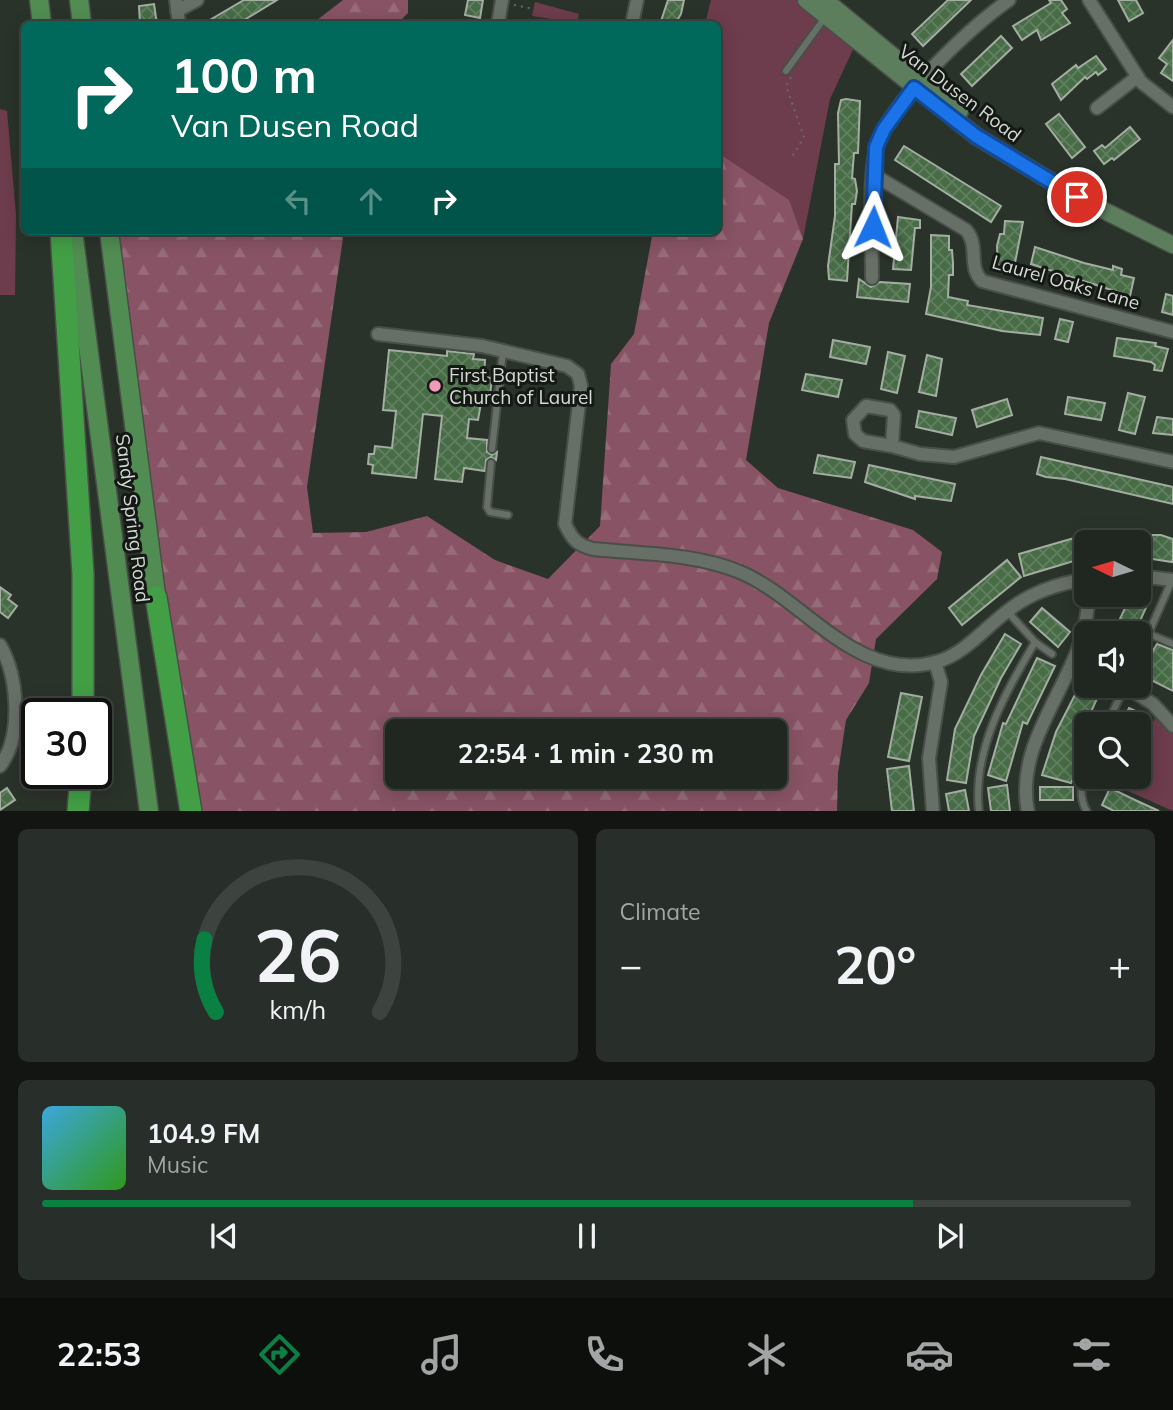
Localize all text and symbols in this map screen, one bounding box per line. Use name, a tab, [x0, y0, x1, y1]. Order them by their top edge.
street label: Van Dusen Road	[894, 39, 1026, 147]
text: 100 m	[171, 44, 317, 105]
icon: right	[56, 49, 147, 140]
text: Van Dusen Road	[171, 105, 419, 145]
pin	[1047, 167, 1107, 227]
icon: arrive	[1058, 178, 1096, 216]
icon: left	[279, 182, 317, 220]
icon: ahead	[352, 182, 390, 220]
icon: right	[425, 182, 463, 220]
position arrow	[836, 190, 910, 264]
street label: Laurel Oaks Lane	[989, 249, 1143, 315]
place label: First Baptist Church of Laurel	[449, 363, 593, 409]
marker: First Baptist Church of Laurel	[427, 378, 443, 394]
street label: Sandy Spring Road	[111, 432, 155, 604]
north arrow	[1074, 530, 1152, 607]
map controls	[1074, 530, 1151, 789]
button: sound	[1074, 621, 1151, 698]
speed limit sign: 30	[21, 698, 112, 789]
button: search	[1074, 712, 1151, 789]
text: 22:54 · 1 min · 230 m	[458, 737, 714, 770]
text: Climate	[620, 897, 701, 926]
text: 26	[254, 909, 341, 1000]
text: 20°	[834, 932, 916, 997]
text: −	[620, 941, 642, 989]
text: +	[1108, 941, 1131, 989]
text: km/h	[269, 993, 326, 1024]
text: 104.9 FM	[147, 1117, 260, 1150]
text: Music	[147, 1150, 208, 1179]
icon: previous	[205, 1217, 243, 1255]
icon: pause	[568, 1217, 606, 1255]
icon: next	[931, 1217, 969, 1255]
icon: directions	[255, 1330, 304, 1379]
icon: music	[417, 1330, 466, 1379]
icon: phone	[580, 1330, 629, 1379]
icon: climate	[742, 1330, 791, 1379]
icon: car	[905, 1330, 954, 1379]
icon: filters	[1067, 1330, 1116, 1379]
text: 22:53	[57, 1334, 141, 1374]

